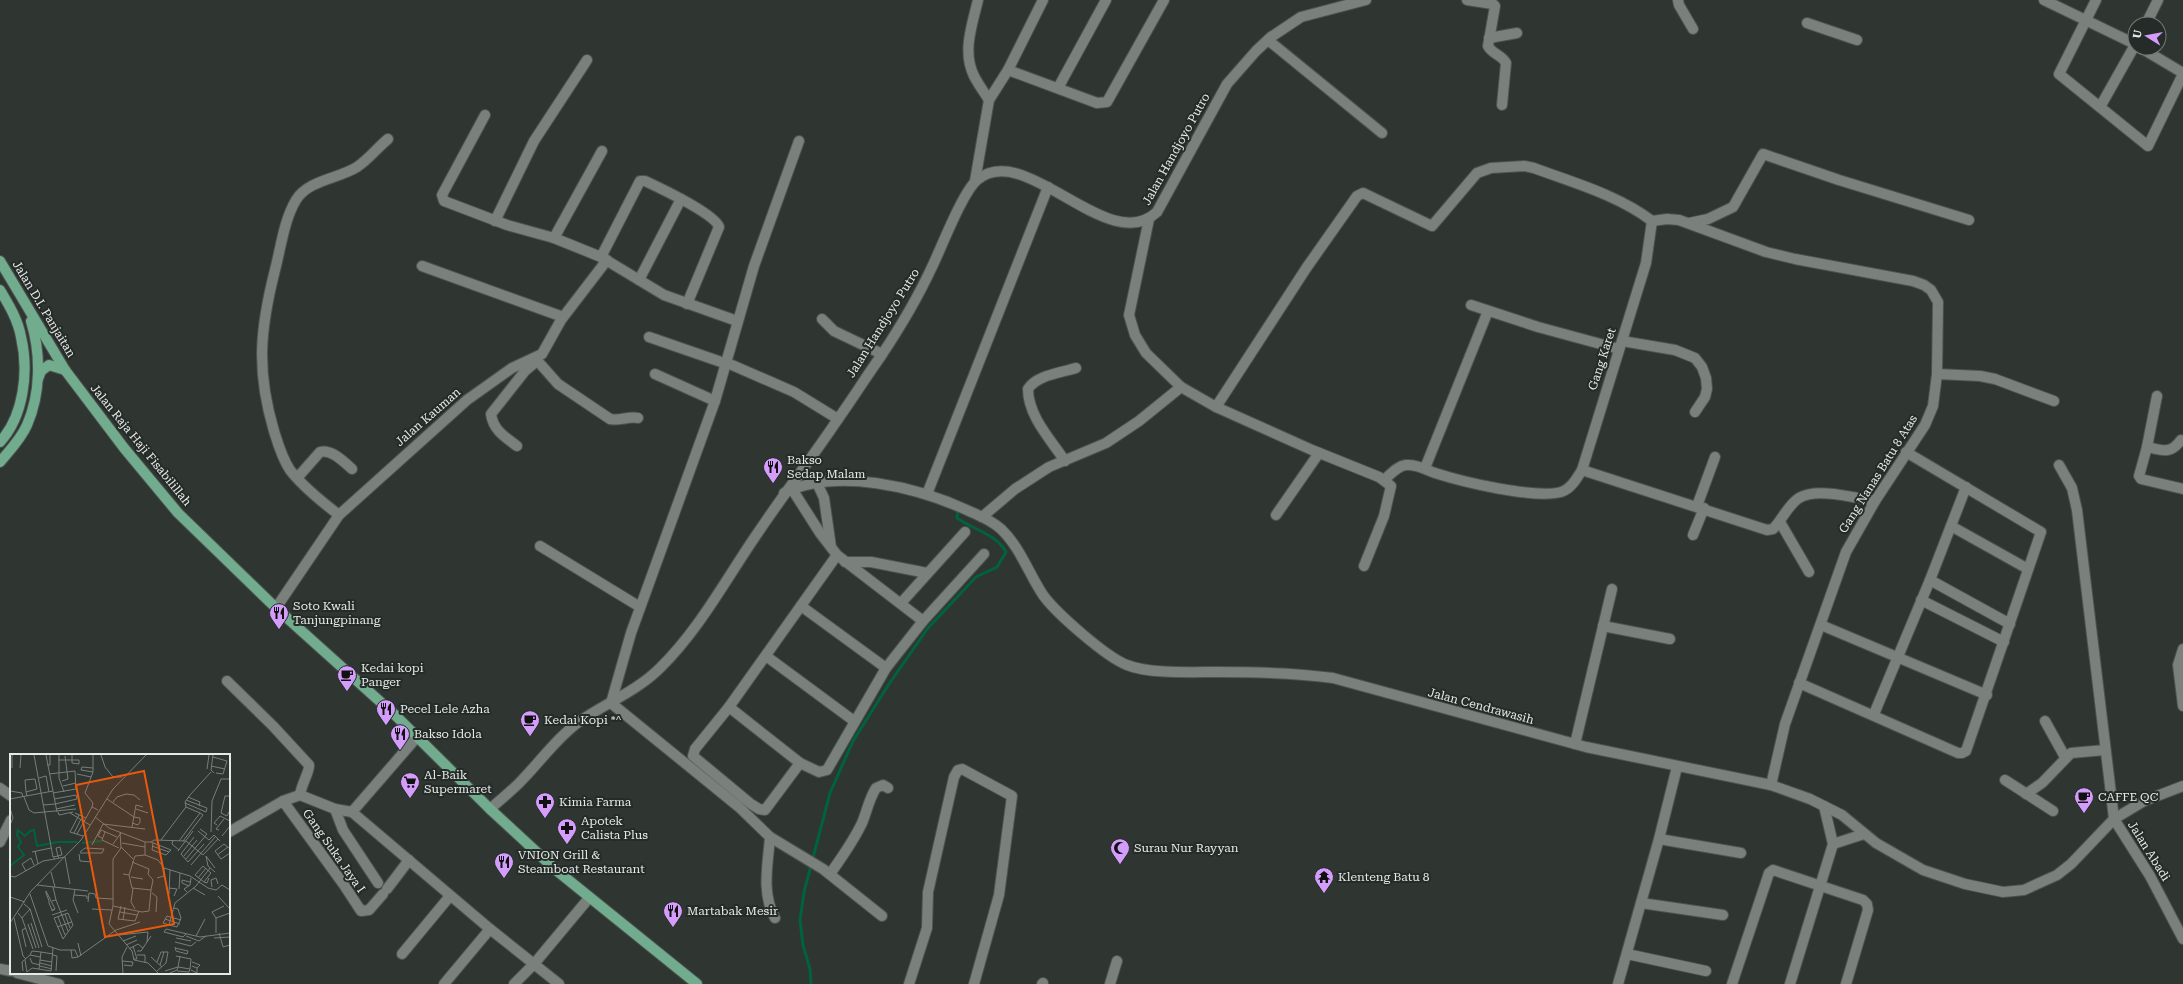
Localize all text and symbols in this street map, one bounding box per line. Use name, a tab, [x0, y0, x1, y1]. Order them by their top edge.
north arrow	[2127, 16, 2167, 56]
text: U	[2130, 28, 2145, 40]
street label: Jalan Handjoyo Putro	[1139, 91, 1213, 207]
street label: Jalan D.I. Panjaitan	[10, 258, 79, 360]
street label: Jalan Handjoyo Putro	[844, 266, 922, 380]
street label: Gang Karet	[1585, 326, 1619, 392]
street label: Jalan Raja Haji Fisabilillah	[88, 381, 195, 509]
street label: Jalan Kauman	[393, 385, 464, 449]
street label: Gang Nanas Batu 8 Atas	[1836, 412, 1920, 536]
place label: Bakso Sedap Malam	[787, 453, 865, 481]
restaurant icon: Bakso Sedap Malam	[762, 456, 784, 484]
place label: Soto Kwali Tanjungpinang	[293, 599, 381, 627]
restaurant icon: Soto Kwali Tanjungpinang	[268, 602, 290, 630]
place label: Kedai kopi Panger	[361, 661, 424, 689]
cafe icon: Kedai kopi Panger	[336, 664, 358, 692]
street label: Jalan Cendrawasih	[1426, 685, 1536, 727]
restaurant icon: Pecel Lele Azha	[375, 698, 397, 726]
place label: Pecel Lele Azha	[400, 702, 490, 716]
cafe icon: Kedai Kopi *^	[519, 709, 541, 737]
place label: Kedai Kopi *^	[544, 713, 622, 727]
restaurant icon: Bakso Idola	[389, 723, 411, 751]
place label: Bakso Idola	[414, 727, 482, 741]
inset map	[10, 754, 230, 974]
place label: Al-Baik Supermaret	[424, 768, 492, 796]
supermarket icon: Al-Baik Supermaret	[399, 771, 421, 799]
cafe icon: CAFFE QC	[2073, 786, 2095, 814]
place label: CAFFE QC	[2098, 790, 2159, 804]
pharmacy icon: Kimia Farma	[534, 791, 556, 819]
place label: Kimia Farma	[559, 795, 632, 809]
street label: Gang Suka Jaya I	[300, 806, 368, 896]
place label: Apotek Calista Plus	[581, 814, 648, 842]
pharmacy icon: Apotek Calista Plus	[556, 817, 578, 845]
street label: Jalan Abadi	[2125, 818, 2173, 884]
mosque icon: Surau Nur Rayyan	[1109, 837, 1131, 865]
place label: Surau Nur Rayyan	[1134, 841, 1239, 855]
place label: VNION Grill & Steamboat Restaurant	[518, 848, 645, 876]
restaurant icon: VNION Grill & Steamboat Restaurant	[493, 851, 515, 879]
temple icon: Klenteng Batu 8	[1313, 866, 1335, 894]
place label: Klenteng Batu 8	[1338, 870, 1430, 884]
restaurant icon: Martabak Mesir	[662, 900, 684, 928]
place label: Martabak Mesir	[687, 904, 778, 918]

